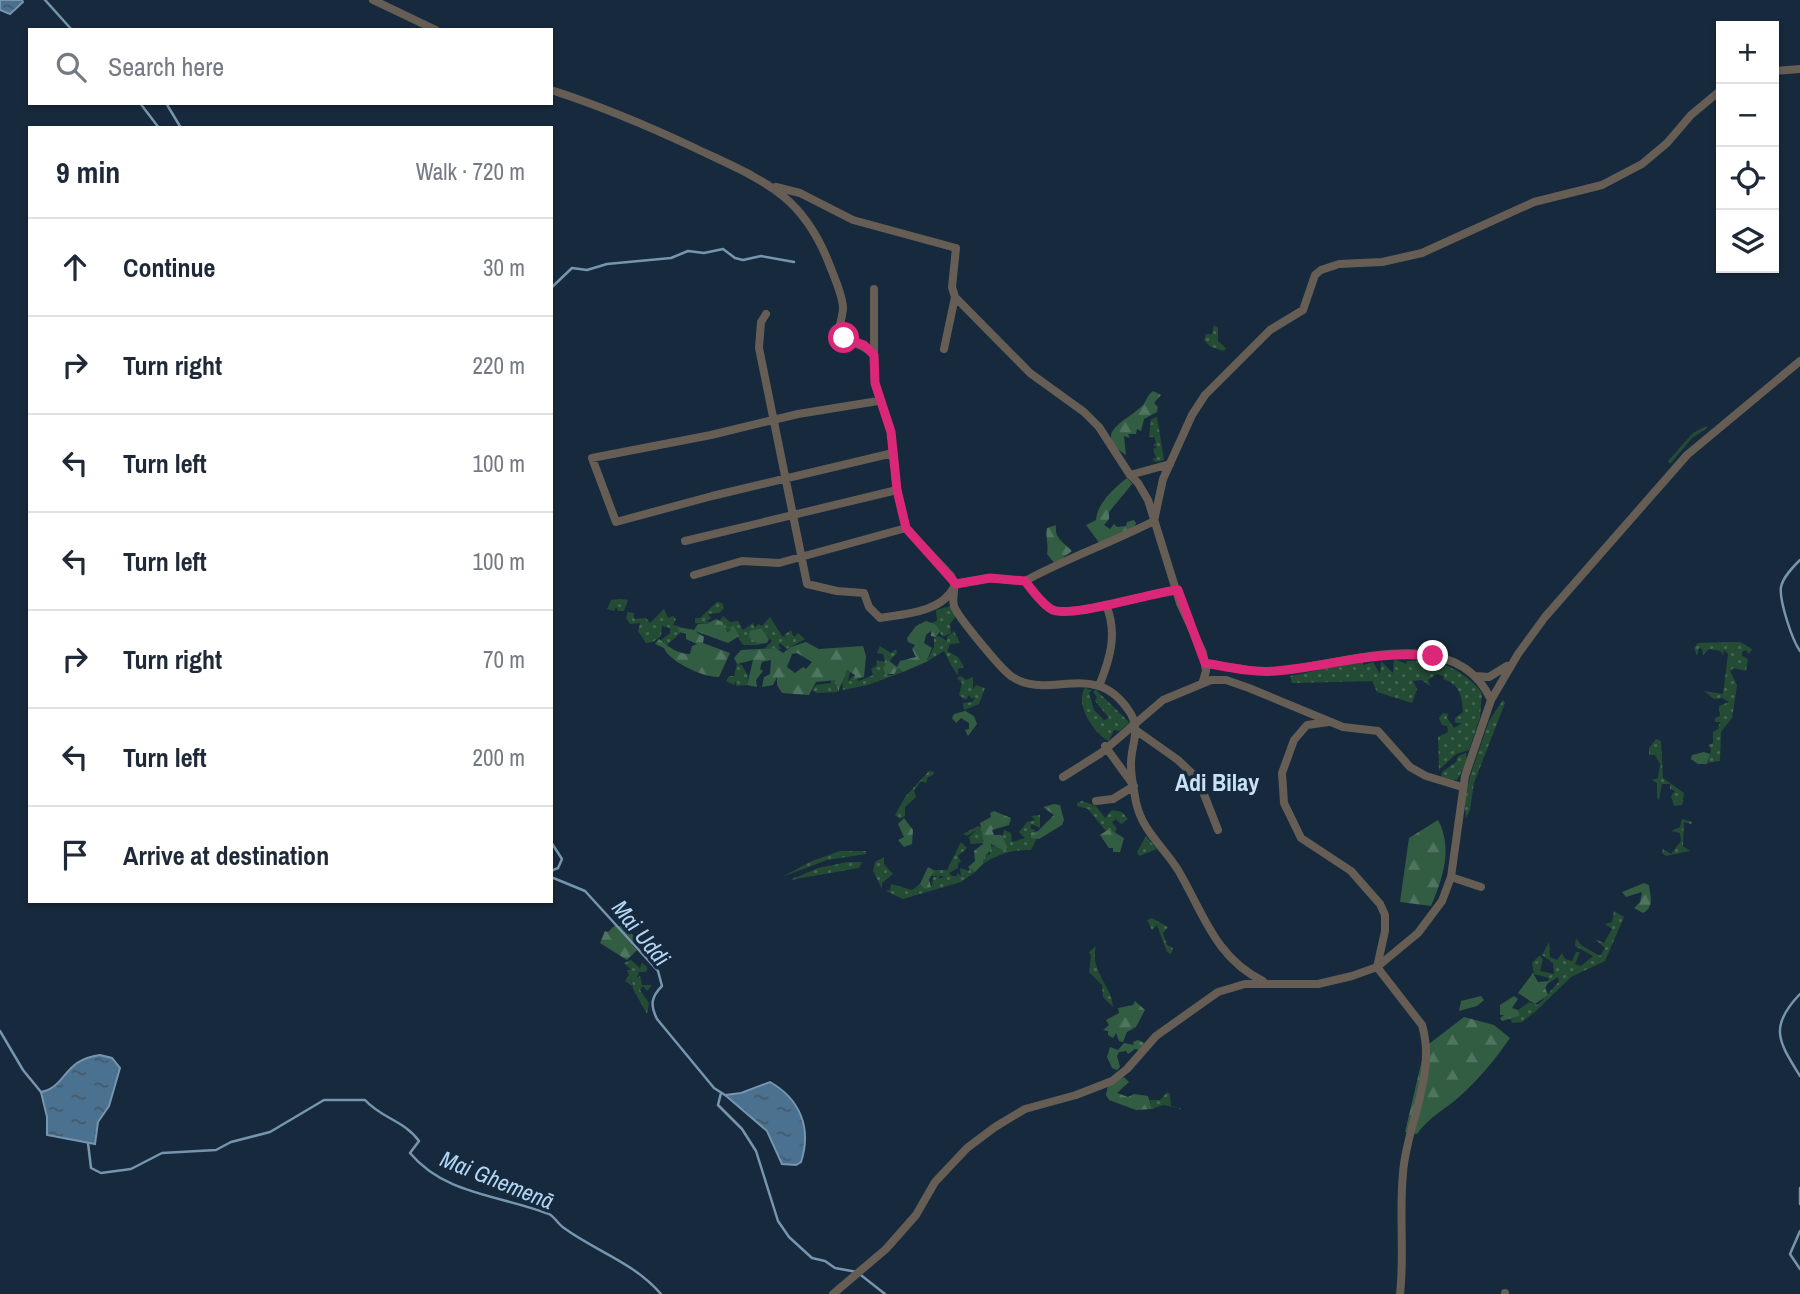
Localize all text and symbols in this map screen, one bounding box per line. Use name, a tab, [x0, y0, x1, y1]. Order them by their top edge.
map controls	[1716, 21, 1779, 273]
button: +	[1716, 21, 1779, 84]
search box	[28, 28, 553, 105]
icon: search	[52, 48, 90, 86]
text: Search here	[108, 49, 224, 84]
button: −	[1716, 84, 1779, 147]
button: locate	[1716, 147, 1779, 210]
text: 9 min	[56, 152, 120, 192]
text: Walk · 720 m	[416, 156, 525, 187]
button: layers	[1716, 210, 1779, 273]
icon: ahead	[56, 248, 94, 286]
text: Continue	[123, 250, 215, 285]
text: 30 m	[483, 252, 525, 283]
route start	[828, 322, 859, 353]
icon: right	[56, 346, 94, 384]
text: Turn right	[123, 348, 222, 383]
text: 220 m	[473, 350, 525, 381]
icon: left	[56, 444, 94, 482]
text: Turn left	[123, 446, 207, 481]
text: 100 m	[473, 448, 525, 479]
icon: left	[56, 542, 94, 580]
text: Turn left	[123, 544, 207, 579]
text: 100 m	[473, 546, 525, 577]
icon: right	[56, 640, 94, 678]
route end	[1417, 640, 1448, 671]
text: Turn right	[123, 642, 222, 677]
text: 70 m	[483, 644, 525, 675]
icon: left	[56, 738, 94, 776]
text: Turn left	[123, 740, 207, 775]
text: 200 m	[473, 742, 525, 773]
district label: Adi Bilay	[1175, 766, 1259, 798]
icon: arrive	[56, 836, 94, 874]
text: Arrive at destination	[123, 838, 329, 873]
water label: Mai Uddi	[605, 893, 678, 973]
water label: Mai Ghemenā	[436, 1143, 558, 1216]

